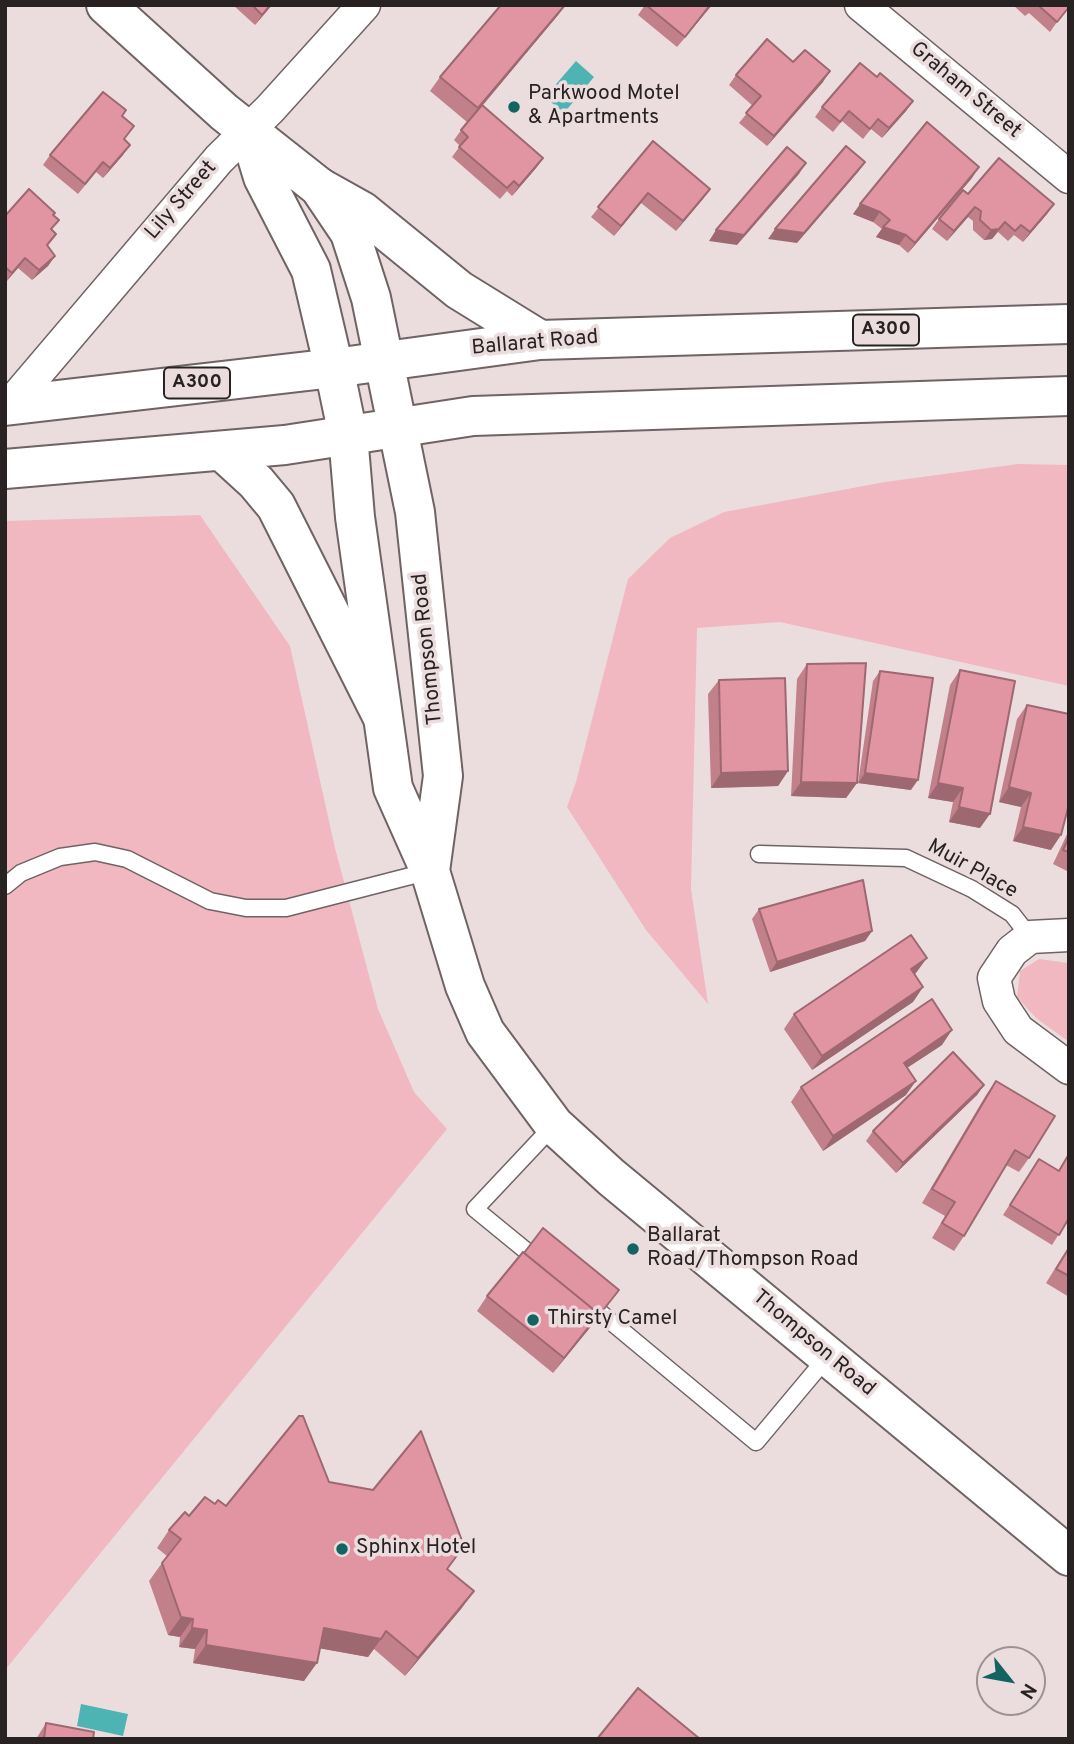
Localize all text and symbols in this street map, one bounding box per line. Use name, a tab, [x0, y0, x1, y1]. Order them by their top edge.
street label: Graham Street	[904, 37, 1026, 145]
place label: Parkwood Motel & Apartments	[528, 82, 680, 132]
marker: Parkwood Motel & Apartments	[506, 99, 522, 115]
street label: Lily Street	[141, 156, 223, 246]
road number: A300	[853, 314, 919, 346]
street label: Ballarat Road	[470, 326, 600, 362]
road number: A300	[164, 368, 230, 398]
street label: Thompson Road	[409, 572, 449, 726]
street label: Muir Place	[923, 835, 1021, 905]
place label: Ballarat Road/Thompson Road	[647, 1224, 859, 1274]
marker: Ballarat Road/Thompson Road	[625, 1241, 641, 1257]
street label: Thompson Road	[747, 1285, 879, 1403]
place label: Thirsty Camel	[547, 1307, 677, 1333]
marker: Thirsty Camel	[525, 1312, 541, 1328]
place label: Sphinx Hotel	[356, 1536, 476, 1562]
marker: Sphinx Hotel	[334, 1541, 350, 1557]
north arrow	[976, 1646, 1046, 1716]
text: N	[1013, 1679, 1041, 1703]

